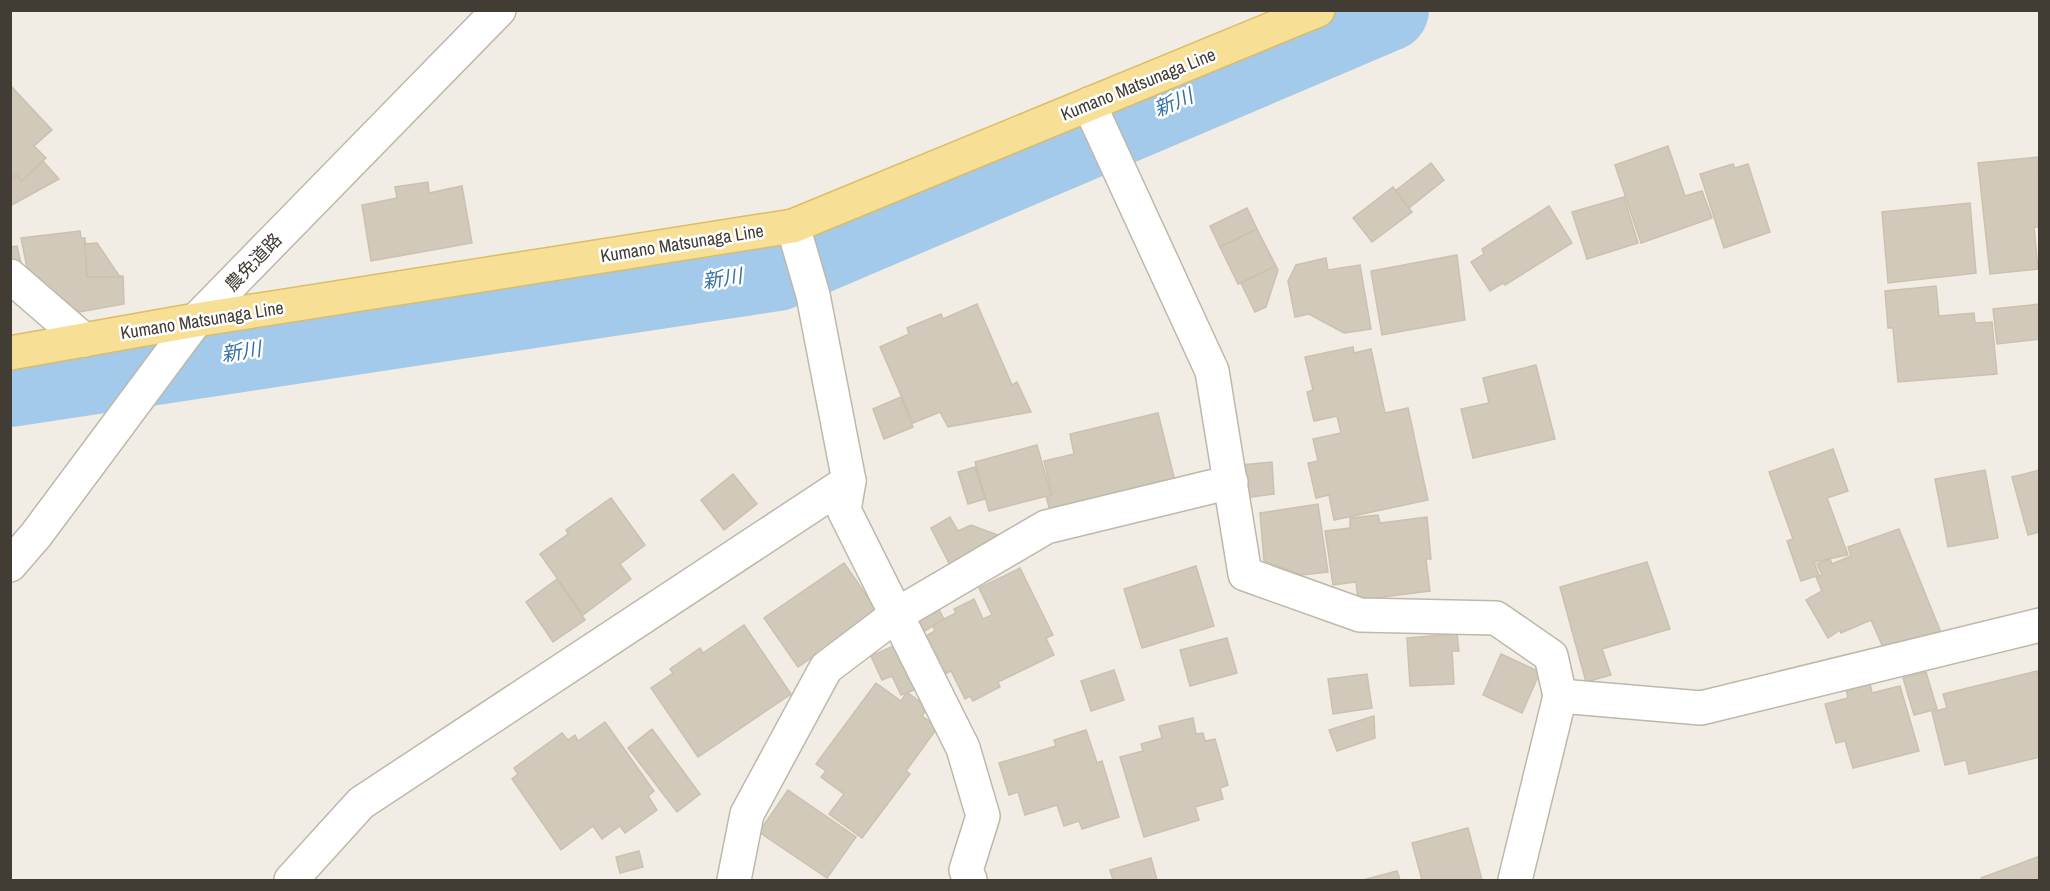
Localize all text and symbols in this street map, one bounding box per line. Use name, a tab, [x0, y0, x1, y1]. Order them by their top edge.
street label: Kumano Matsunaga Line	[1057, 42, 1219, 126]
water label: 新川	[1149, 81, 1199, 122]
street label: Kumano Matsunaga Line	[599, 218, 765, 268]
street label: 農免道路	[219, 227, 287, 297]
water label: 新川	[700, 261, 746, 294]
street label: Kumano Matsunaga Line	[119, 295, 285, 345]
water label: 新川	[219, 334, 265, 367]

